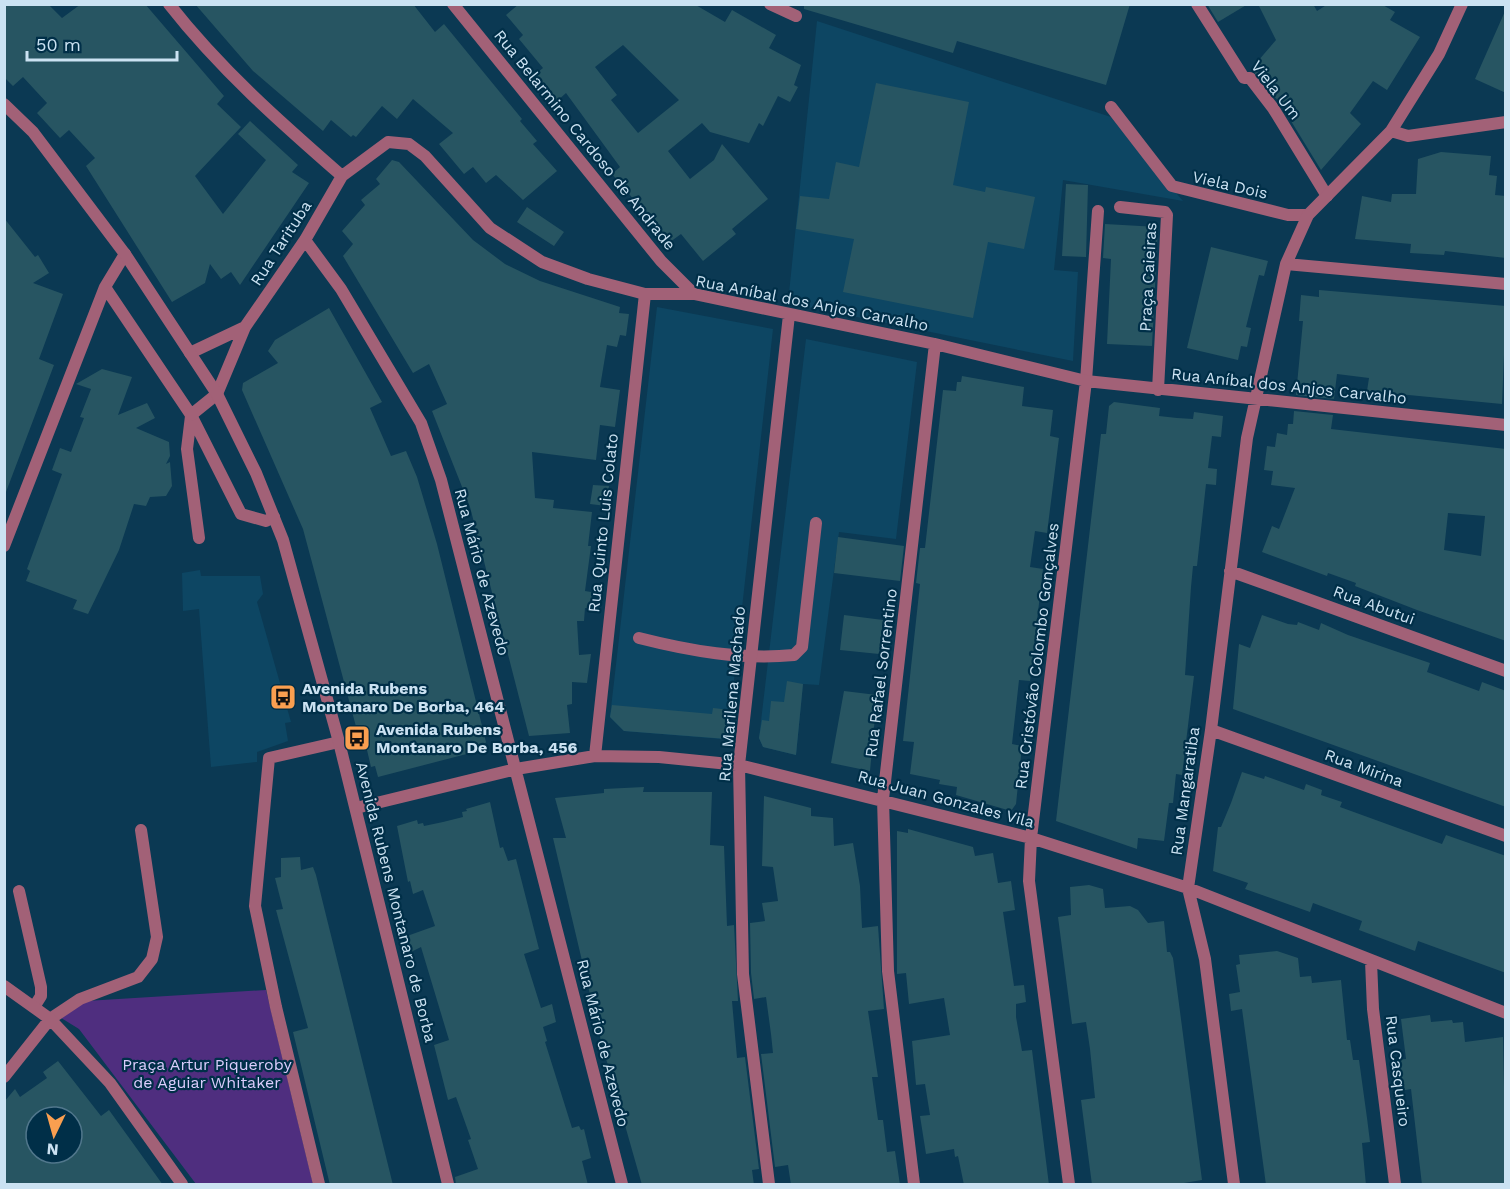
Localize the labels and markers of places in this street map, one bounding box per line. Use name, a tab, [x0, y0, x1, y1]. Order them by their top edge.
place label: Avenida Rubens Montanaro De Borba, 464	[302, 679, 504, 716]
bus stop icon: Avenida Rubens Montanaro De Borba, 464	[268, 682, 298, 712]
place label: Avenida Rubens Montanaro De Borba, 456	[376, 720, 578, 757]
bus stop icon: Avenida Rubens Montanaro De Borba, 456	[342, 723, 372, 753]

